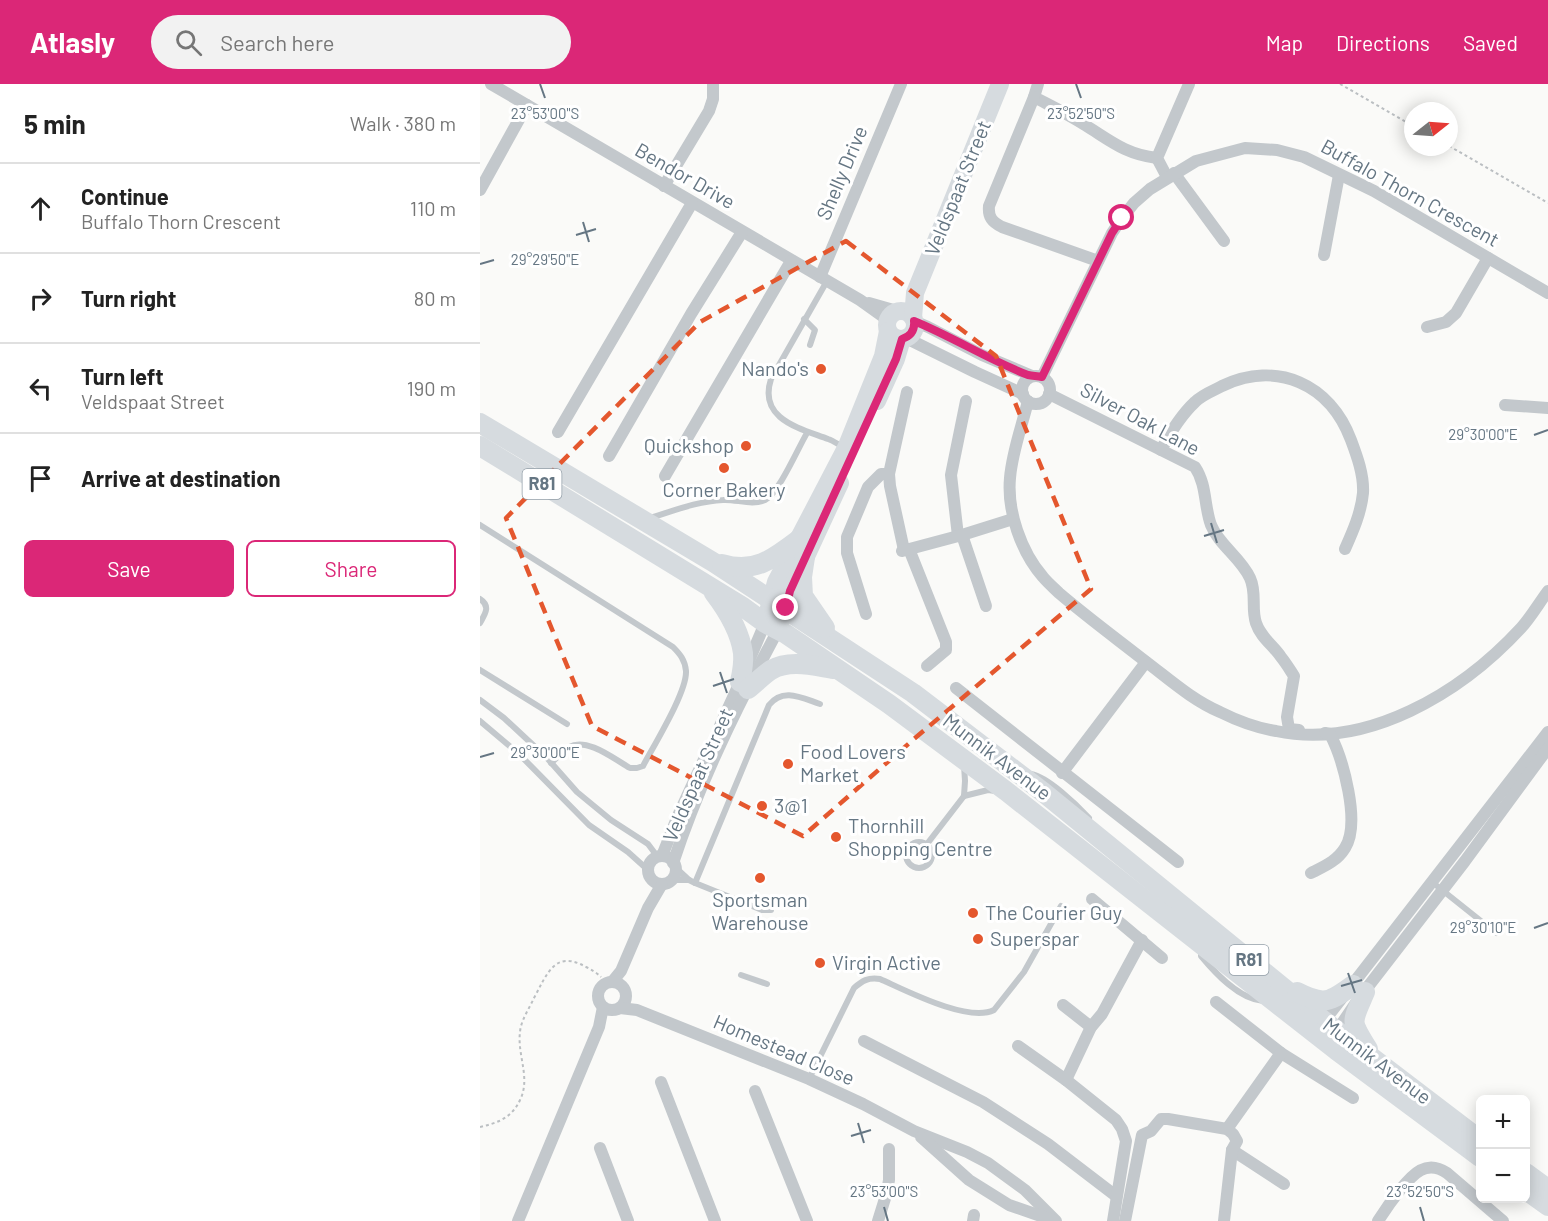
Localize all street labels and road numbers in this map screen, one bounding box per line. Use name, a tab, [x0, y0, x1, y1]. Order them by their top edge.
street label: Veldspaat Street	[919, 116, 995, 259]
street label: Shelly Drive	[811, 122, 872, 223]
street label: Buffalo Thorn Crescent	[1317, 133, 1504, 251]
street label: Bendor Drive	[631, 137, 740, 213]
street label: Silver Oak Lane	[1077, 377, 1204, 460]
road number: R81	[522, 469, 562, 499]
street label: Veldspaat Street	[657, 704, 737, 845]
street label: Munnik Avenue	[939, 708, 1056, 805]
road number: R81	[1230, 945, 1268, 975]
street label: Homestead Close	[710, 1009, 859, 1090]
street label: Munnik Avenue	[1319, 1012, 1436, 1109]

